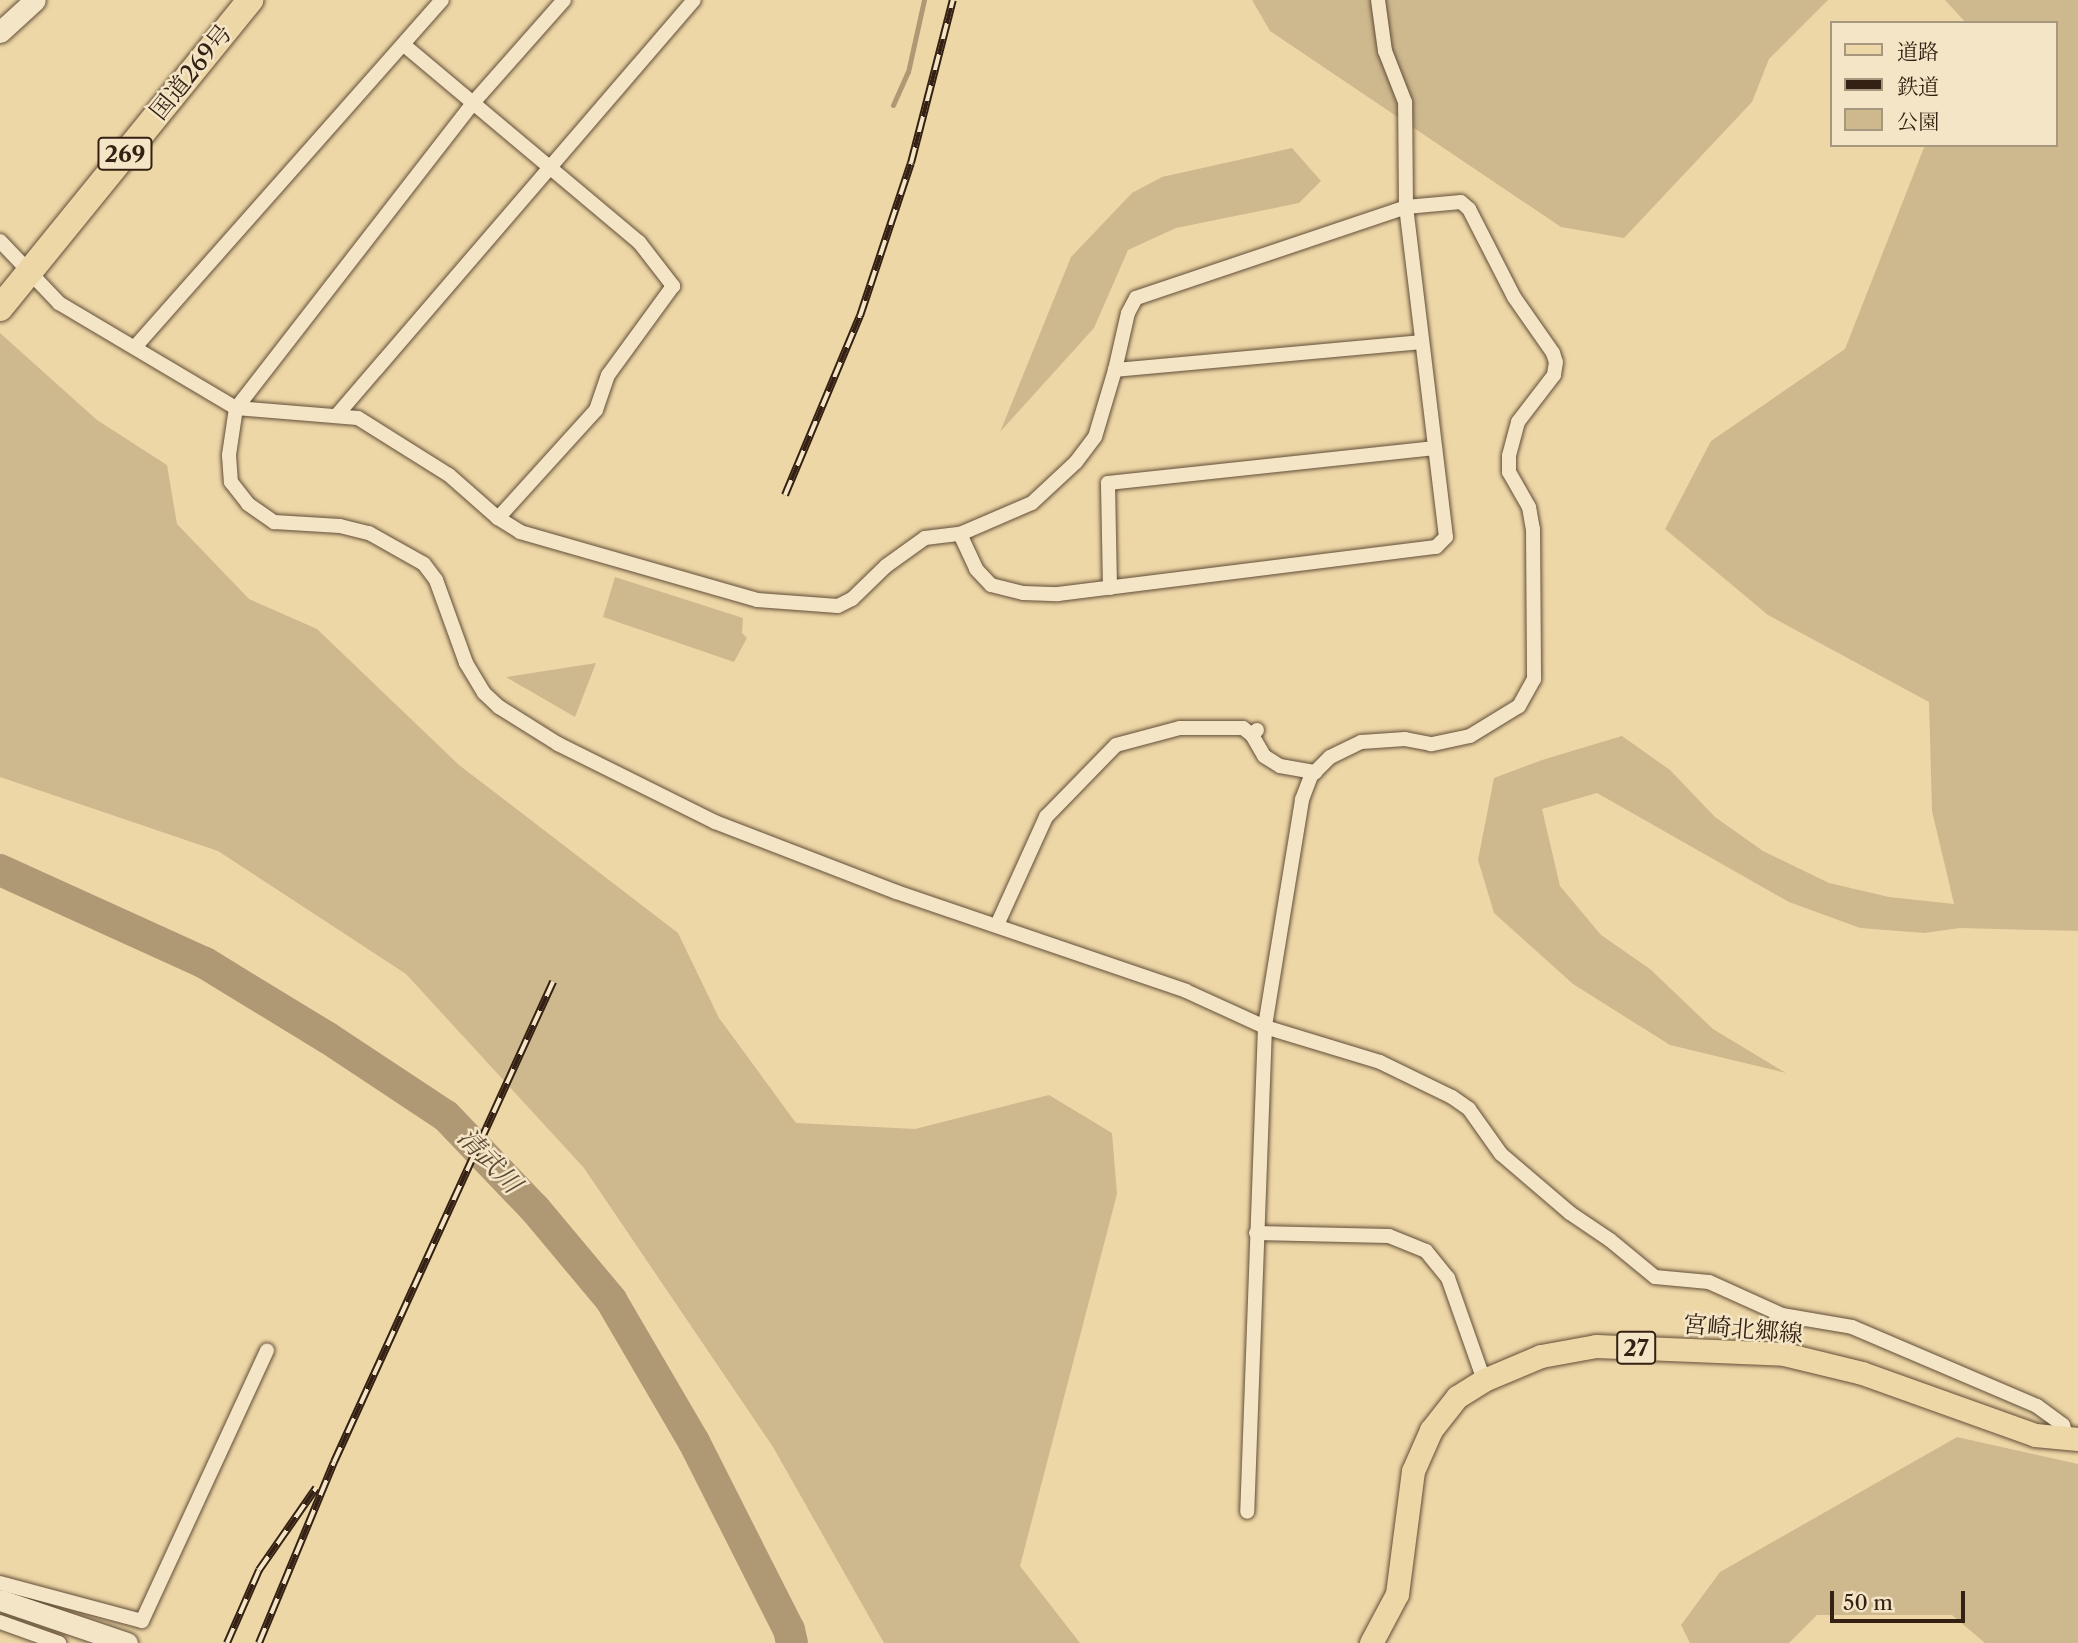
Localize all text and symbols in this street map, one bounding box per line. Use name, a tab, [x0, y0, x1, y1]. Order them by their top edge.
street label: 国道269号	[144, 19, 238, 125]
legend	[1829, 21, 2057, 147]
text: 道路	[1897, 39, 1939, 64]
text: 鉄道	[1897, 74, 1939, 99]
text: 公園	[1897, 109, 1939, 134]
road number: 269	[97, 134, 153, 174]
water label: 清武川	[451, 1122, 527, 1200]
street label: 宮崎北郷線	[1682, 1309, 1804, 1349]
road number: 27	[1615, 1329, 1657, 1368]
scale bar	[1833, 1576, 1968, 1620]
text: 50 m	[1843, 1590, 1893, 1615]

